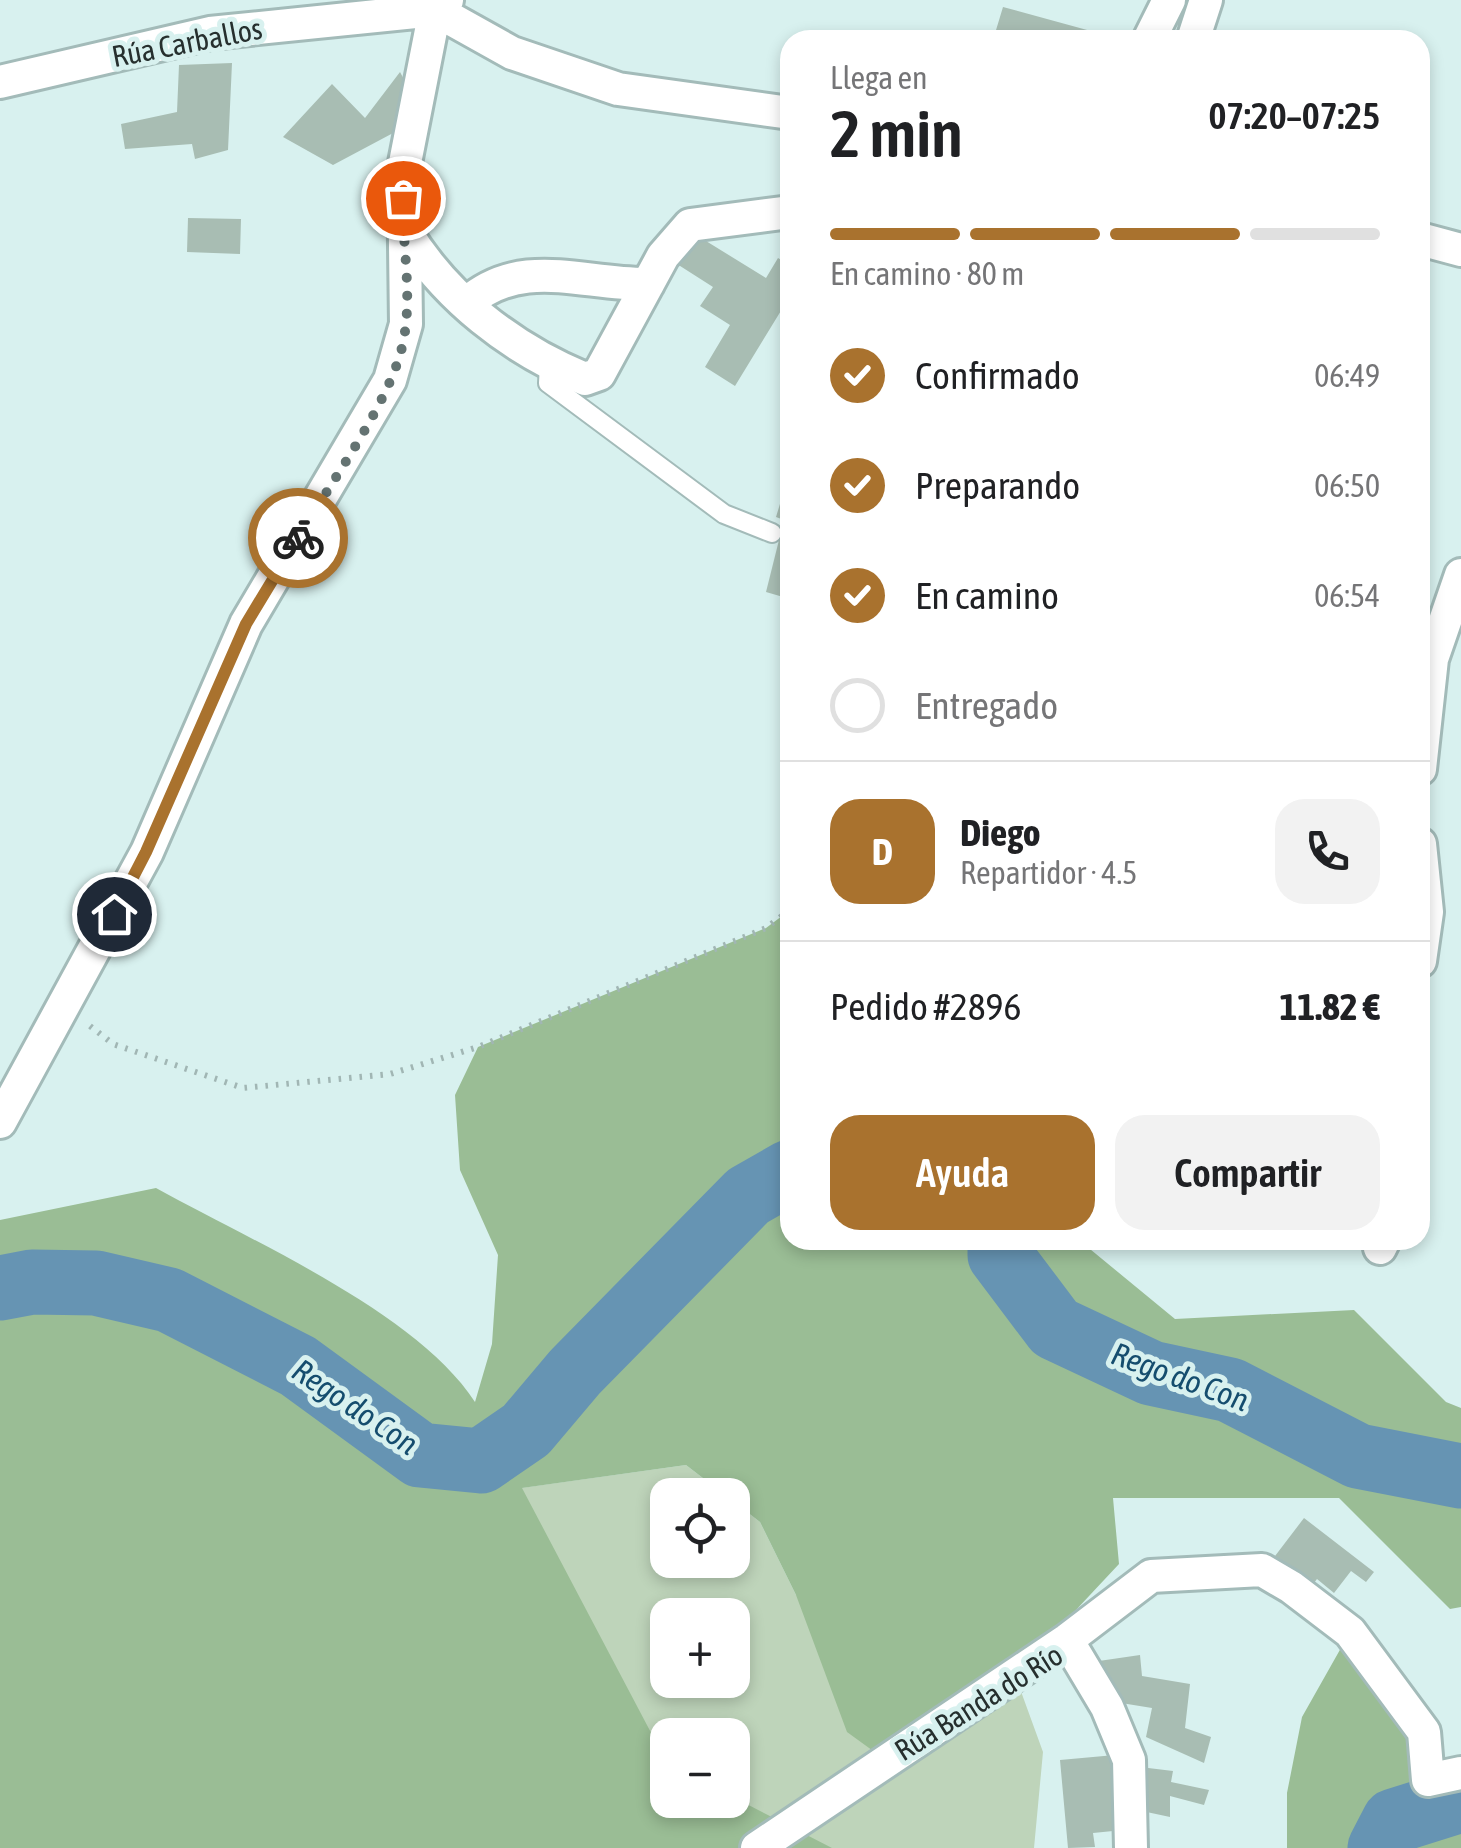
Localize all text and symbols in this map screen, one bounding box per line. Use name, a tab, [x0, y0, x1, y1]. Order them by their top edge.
street label: Rúa Carballos	[109, 11, 265, 73]
text: Llega en	[830, 59, 928, 96]
text: 07:20–07:25	[1208, 94, 1380, 137]
text: 2 min	[830, 96, 963, 171]
pin	[361, 156, 446, 241]
icon: bag	[376, 171, 431, 226]
text: En camino · 80 m	[830, 255, 1024, 292]
icon: check	[830, 348, 885, 403]
text: Confirmado	[915, 354, 1080, 397]
text: 06:49	[1314, 357, 1380, 394]
icon: check	[830, 458, 885, 513]
text: Preparando	[915, 464, 1080, 507]
text: 06:50	[1314, 467, 1380, 504]
courier	[248, 488, 348, 588]
icon: bike	[271, 511, 326, 566]
icon: check	[830, 568, 885, 623]
text: En camino	[915, 574, 1059, 617]
text: 06:54	[1314, 577, 1380, 614]
text: Entregado	[915, 684, 1058, 727]
button: phone	[1275, 799, 1380, 904]
text: Diego	[960, 811, 1041, 854]
text: D	[872, 830, 893, 873]
text: Repartidor · 4.5	[960, 854, 1137, 891]
pin	[72, 872, 157, 957]
icon: home	[87, 887, 142, 942]
text: Pedido #2896	[830, 985, 1021, 1028]
text: 11.82 €	[1279, 985, 1380, 1028]
button: Ayuda	[830, 1115, 1095, 1230]
button: Compartir	[1115, 1115, 1380, 1230]
water label: Rego do Con	[1107, 1335, 1254, 1418]
water label: Rego do Con	[286, 1351, 425, 1462]
map controls	[650, 1478, 750, 1818]
button: locate	[650, 1478, 750, 1578]
button: +	[650, 1598, 750, 1698]
street label: Rúa Banda do Río	[888, 1637, 1068, 1767]
button: −	[650, 1718, 750, 1818]

